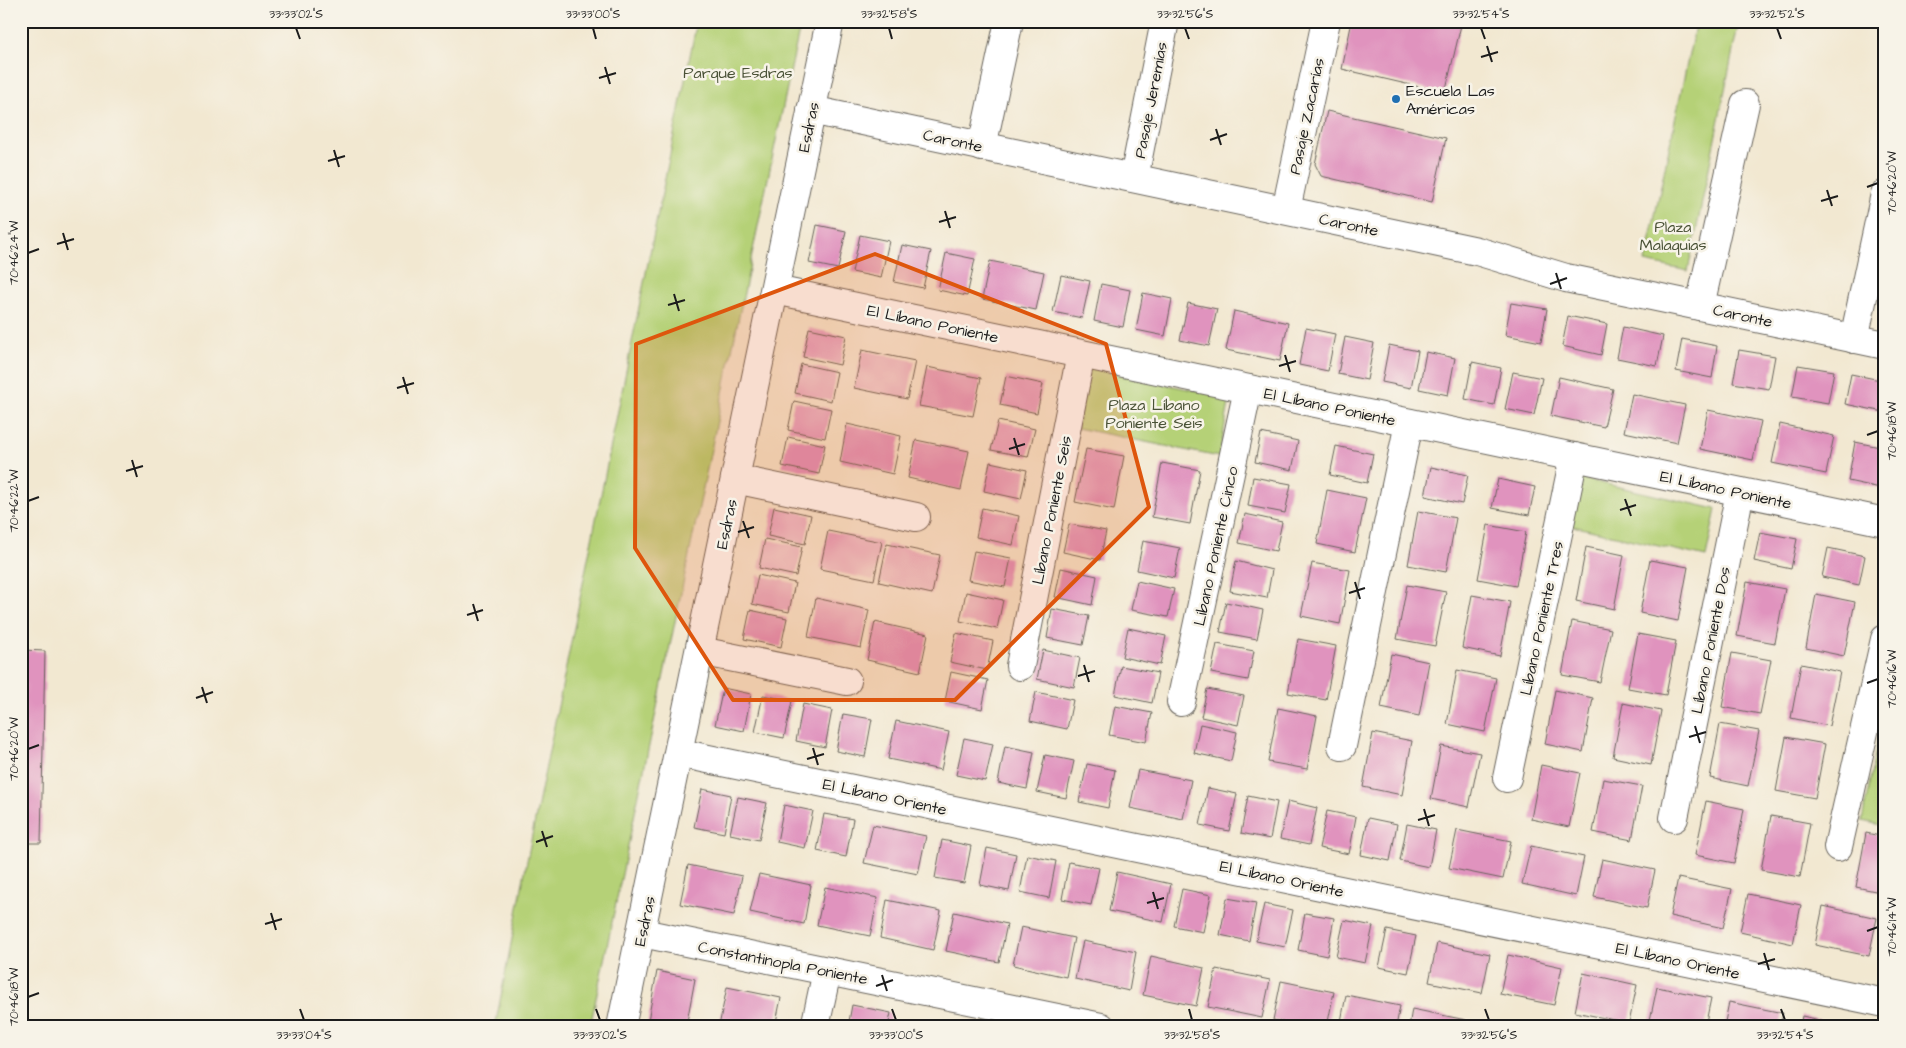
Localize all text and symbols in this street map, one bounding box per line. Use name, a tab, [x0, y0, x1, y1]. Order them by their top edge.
text: 33°33'02"S	[269, 6, 323, 23]
text: 33°33'00"S	[566, 6, 621, 23]
text: 33°32'58"S	[861, 6, 918, 23]
text: 33°32'56"S	[1157, 6, 1213, 23]
text: 33°32'54"S	[1453, 6, 1510, 23]
text: 33°32'52"S	[1749, 6, 1805, 23]
street label: Pasaje Jeremías	[1129, 40, 1173, 160]
street label: Pasaje Zacarías	[1284, 56, 1330, 177]
park label: Parque Esdras	[683, 62, 793, 84]
place label: Escuela Las Américas	[1406, 80, 1495, 120]
marker: Escuela Las Américas	[1390, 93, 1402, 105]
street label: Esdras	[793, 100, 825, 154]
street label: Caronte	[921, 124, 985, 158]
text: 70°46'20"W	[1884, 150, 1901, 215]
street label: Caronte	[1317, 208, 1381, 242]
park label: Plaza Malaquias	[1640, 216, 1706, 256]
text: 70°46'24"W	[6, 220, 23, 285]
street label: El Líbano Poniente	[865, 299, 1001, 349]
street label: Caronte	[1711, 299, 1775, 333]
street label: El Líbano Poniente	[1262, 382, 1398, 432]
park label: Plaza Líbano Poniente Seis	[1105, 394, 1203, 434]
text: 70°46'18"W	[1884, 401, 1901, 460]
street label: Líbano Poniente Seis	[1027, 434, 1077, 587]
street label: Líbano Poniente Cinco	[1188, 464, 1244, 628]
street label: El Líbano Poniente	[1658, 465, 1794, 515]
text: 70°46'22"W	[6, 469, 23, 533]
street label: Esdras	[711, 497, 743, 551]
street label: Líbano Poniente Tres	[1515, 539, 1569, 697]
street label: Líbano Poniente Dos	[1686, 565, 1736, 716]
text: 70°46'16"W	[1884, 649, 1901, 708]
text: 70°46'20"W	[6, 716, 23, 781]
street label: El Líbano Oriente	[821, 773, 949, 821]
street label: El Líbano Oriente	[1218, 855, 1346, 903]
street label: Esdras	[629, 894, 661, 948]
text: 70°46'14"W	[1884, 897, 1901, 957]
street label: Constantinopla Poniente	[696, 936, 870, 990]
street label: El Líbano Oriente	[1614, 937, 1742, 985]
text: 70°46'18"W	[6, 967, 23, 1026]
text: 33°33'04"S	[276, 1027, 332, 1044]
text: 33°33'02"S	[573, 1027, 627, 1044]
text: 33°33'00"S	[869, 1027, 924, 1044]
text: 33°32'58"S	[1164, 1027, 1221, 1044]
text: 33°32'56"S	[1461, 1027, 1517, 1044]
text: 33°32'54"S	[1757, 1027, 1814, 1044]

